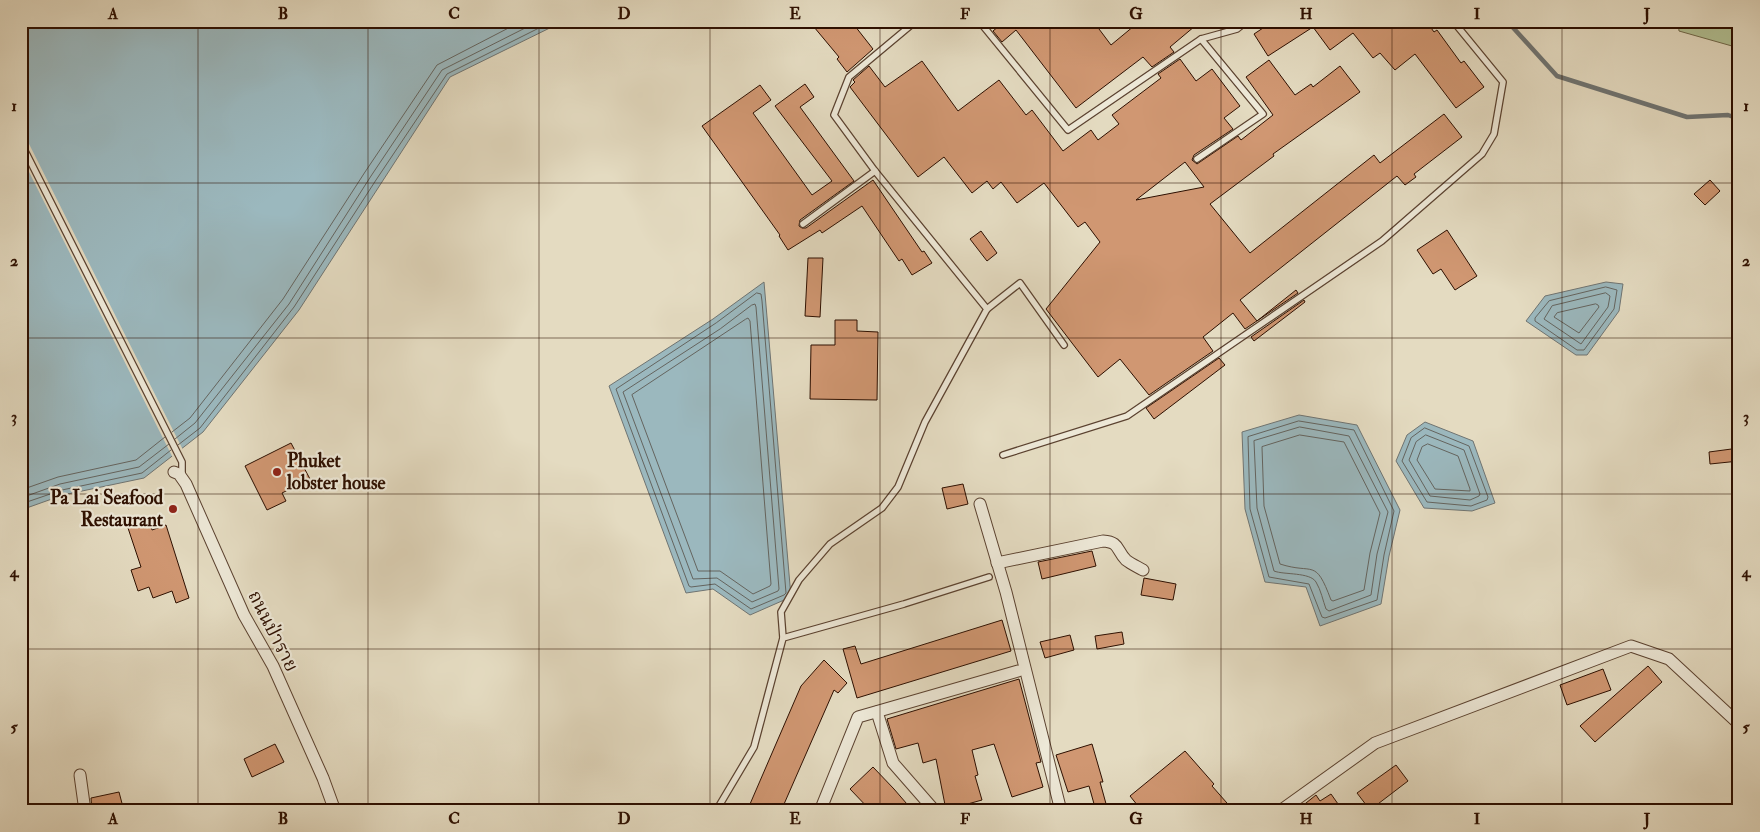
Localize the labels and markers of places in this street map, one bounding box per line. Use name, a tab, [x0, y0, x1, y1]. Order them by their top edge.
place label: Phuket lobster house	[286, 449, 385, 495]
marker: Phuket lobster house	[271, 466, 283, 478]
place label: Pa Lai Seafood Restaurant	[50, 486, 164, 532]
marker: Pa Lai Seafood Restaurant	[167, 503, 179, 515]

